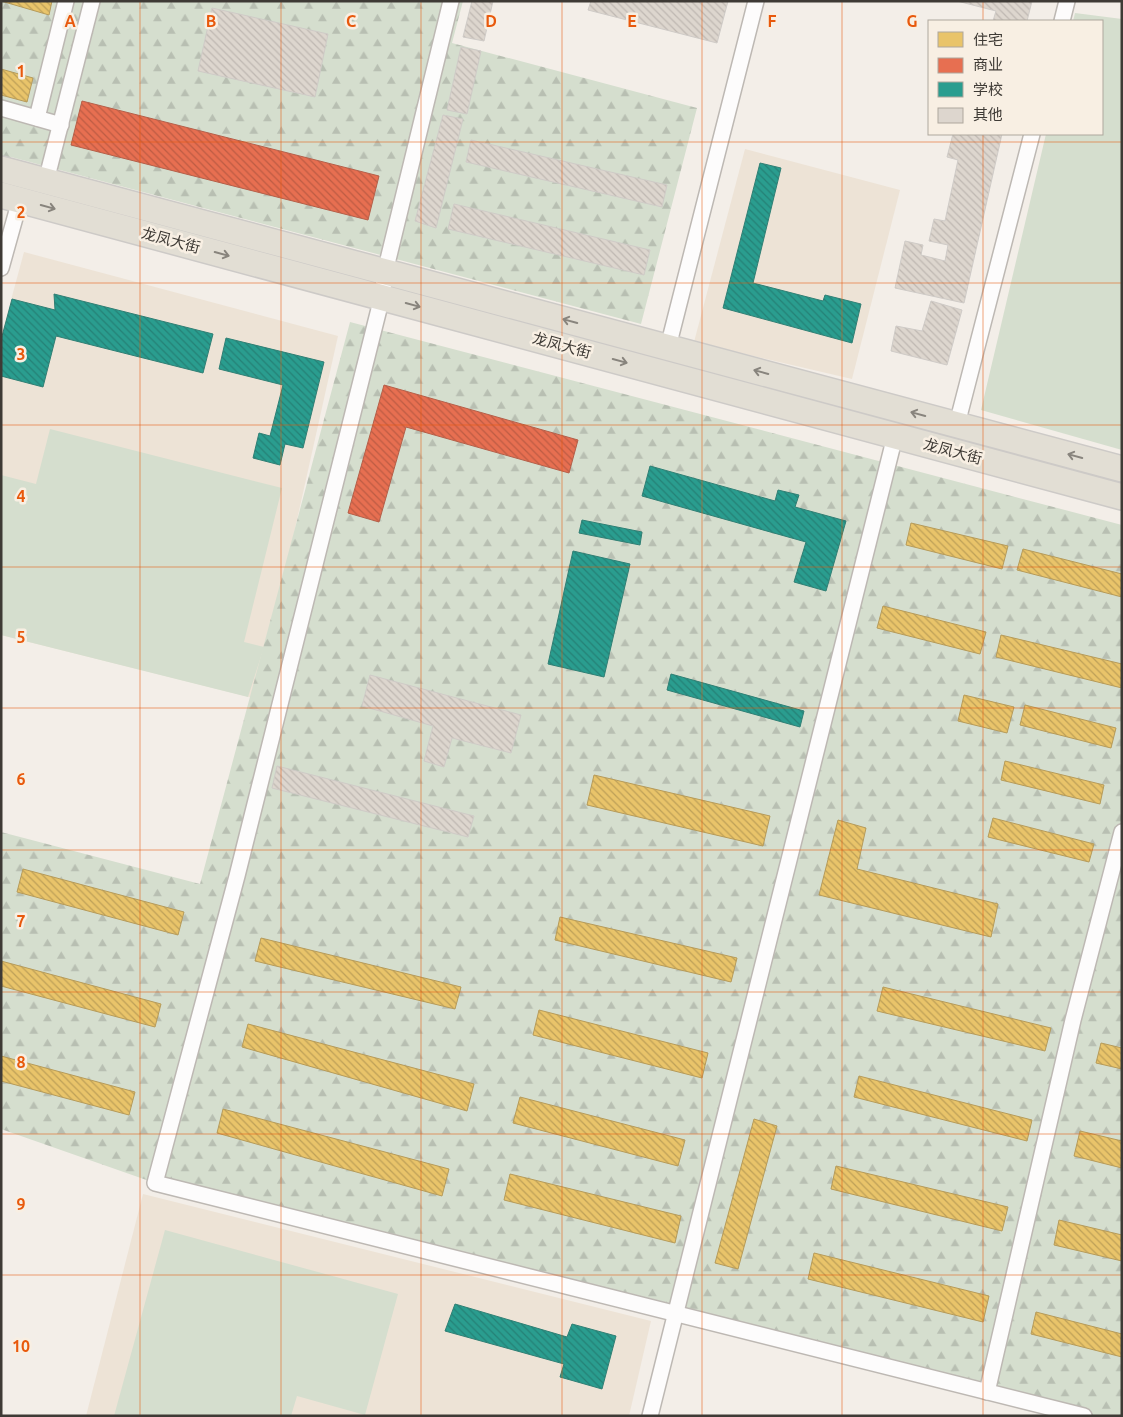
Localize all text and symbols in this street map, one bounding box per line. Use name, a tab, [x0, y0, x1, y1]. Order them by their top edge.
text: A	[64, 12, 76, 30]
text: B	[206, 12, 216, 30]
text: C	[346, 12, 356, 30]
text: D	[485, 12, 497, 30]
text: E	[627, 12, 637, 30]
text: F	[768, 12, 777, 30]
text: G	[906, 12, 918, 30]
legend	[928, 20, 1103, 135]
text: 住宅	[973, 31, 1003, 48]
text: 商业	[973, 56, 1003, 73]
text: 1	[16, 62, 26, 80]
text: 学校	[973, 81, 1003, 98]
text: 其他	[973, 106, 1003, 123]
text: 2	[16, 203, 26, 221]
one-way arrow	[40, 203, 56, 213]
street label: 龙凤大街	[140, 224, 202, 256]
one-way arrow	[214, 250, 230, 259]
one-way arrow	[405, 301, 421, 310]
one-way arrow	[562, 316, 578, 325]
street label: 龙凤大街	[531, 329, 593, 361]
text: 3	[16, 345, 26, 363]
one-way arrow	[612, 357, 628, 367]
one-way arrow	[753, 367, 769, 376]
one-way arrow	[910, 409, 926, 418]
street label: 龙凤大街	[922, 435, 984, 467]
one-way arrow	[1067, 451, 1083, 460]
text: 4	[16, 487, 26, 505]
text: 5	[16, 628, 26, 646]
text: 6	[16, 770, 26, 788]
text: 7	[16, 912, 26, 930]
text: 8	[16, 1053, 26, 1071]
text: 9	[16, 1195, 26, 1213]
text: 10	[12, 1337, 30, 1355]

